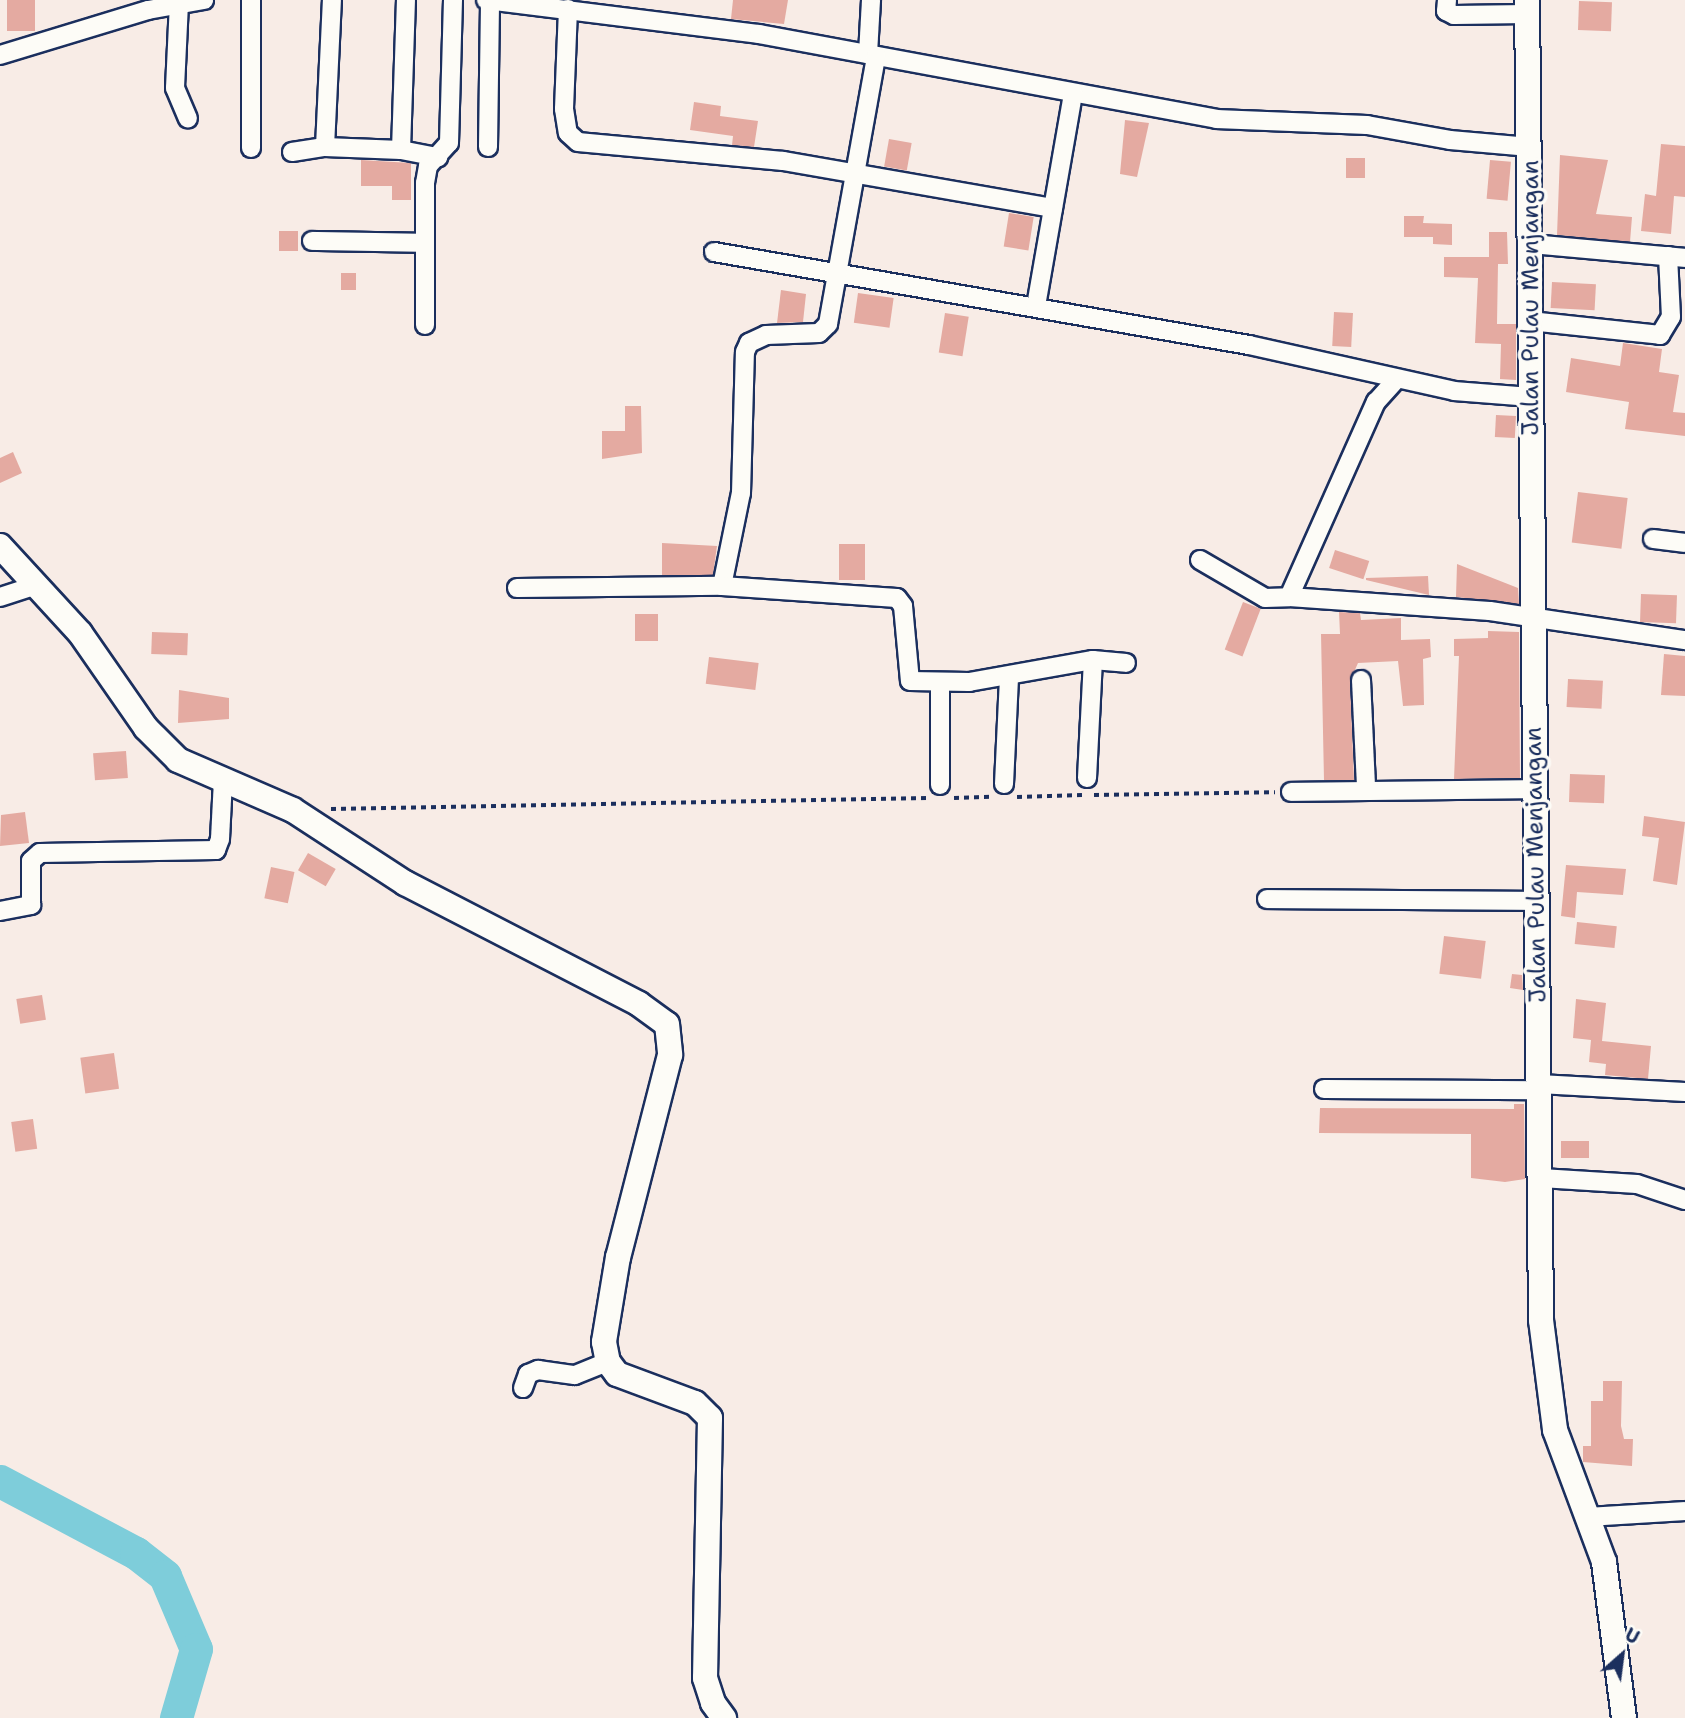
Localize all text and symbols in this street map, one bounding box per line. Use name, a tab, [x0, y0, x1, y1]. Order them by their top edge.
street label: Jalan Pulau Menjangan	[1517, 160, 1545, 436]
street label: Jalan Pulau Menjangan	[1519, 727, 1553, 1003]
north arrow	[1587, 1620, 1657, 1690]
text: U	[1620, 1622, 1644, 1650]

